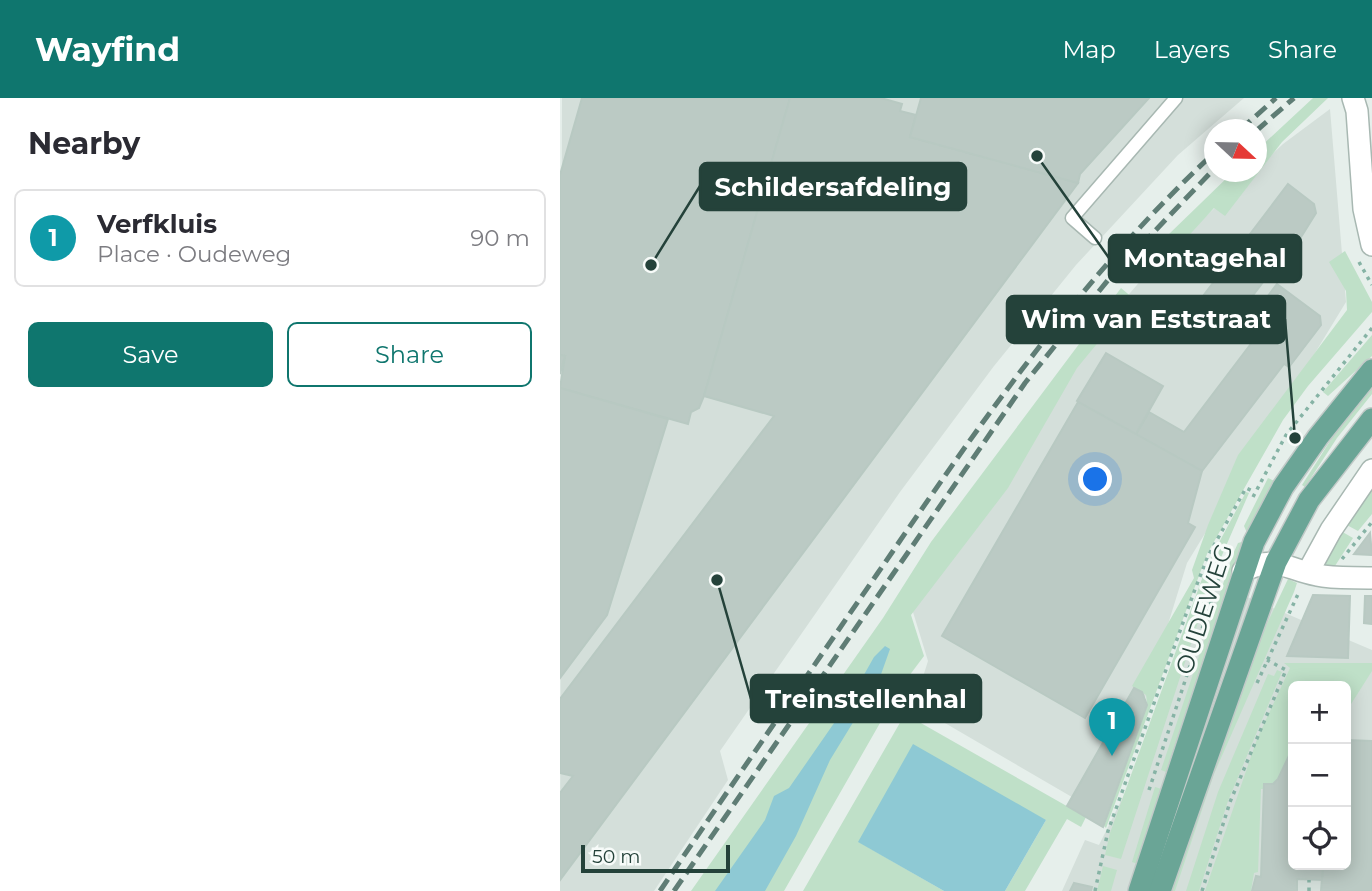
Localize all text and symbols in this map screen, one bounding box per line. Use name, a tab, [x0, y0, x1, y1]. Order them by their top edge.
text: Wayfind	[35, 29, 180, 69]
text: Map	[1062, 35, 1116, 64]
text: Layers	[1154, 35, 1230, 64]
text: Share	[1268, 35, 1337, 64]
north arrow	[1204, 119, 1267, 182]
text: Nearby	[28, 125, 140, 162]
callout: Schildersafdeling	[700, 163, 966, 210]
text: Schildersafdeling	[714, 171, 952, 203]
text: Verfkluis	[97, 208, 217, 240]
text: 1	[48, 224, 58, 252]
text: 90 m	[470, 224, 530, 252]
callout: Montagehal	[1109, 235, 1301, 282]
text: Place · Oudeweg	[97, 240, 291, 268]
text: Montagehal	[1123, 242, 1287, 274]
callout: Wim van Eststraat	[1007, 296, 1285, 343]
text: Wim van Eststraat	[1021, 303, 1271, 335]
button: Save	[28, 322, 273, 387]
button: Share	[287, 322, 532, 387]
your location	[1078, 462, 1112, 496]
street label: OUDEWEG	[1169, 540, 1239, 678]
callout: Treinstellenhal	[751, 675, 981, 722]
map controls	[1288, 681, 1351, 870]
button: +	[1288, 681, 1351, 744]
text: Treinstellenhal	[765, 683, 967, 715]
pin: 1	[1089, 698, 1135, 756]
button: −	[1288, 744, 1351, 807]
button: locate	[1288, 807, 1351, 870]
scale bar	[581, 842, 730, 874]
text: 50 m	[592, 845, 640, 868]

